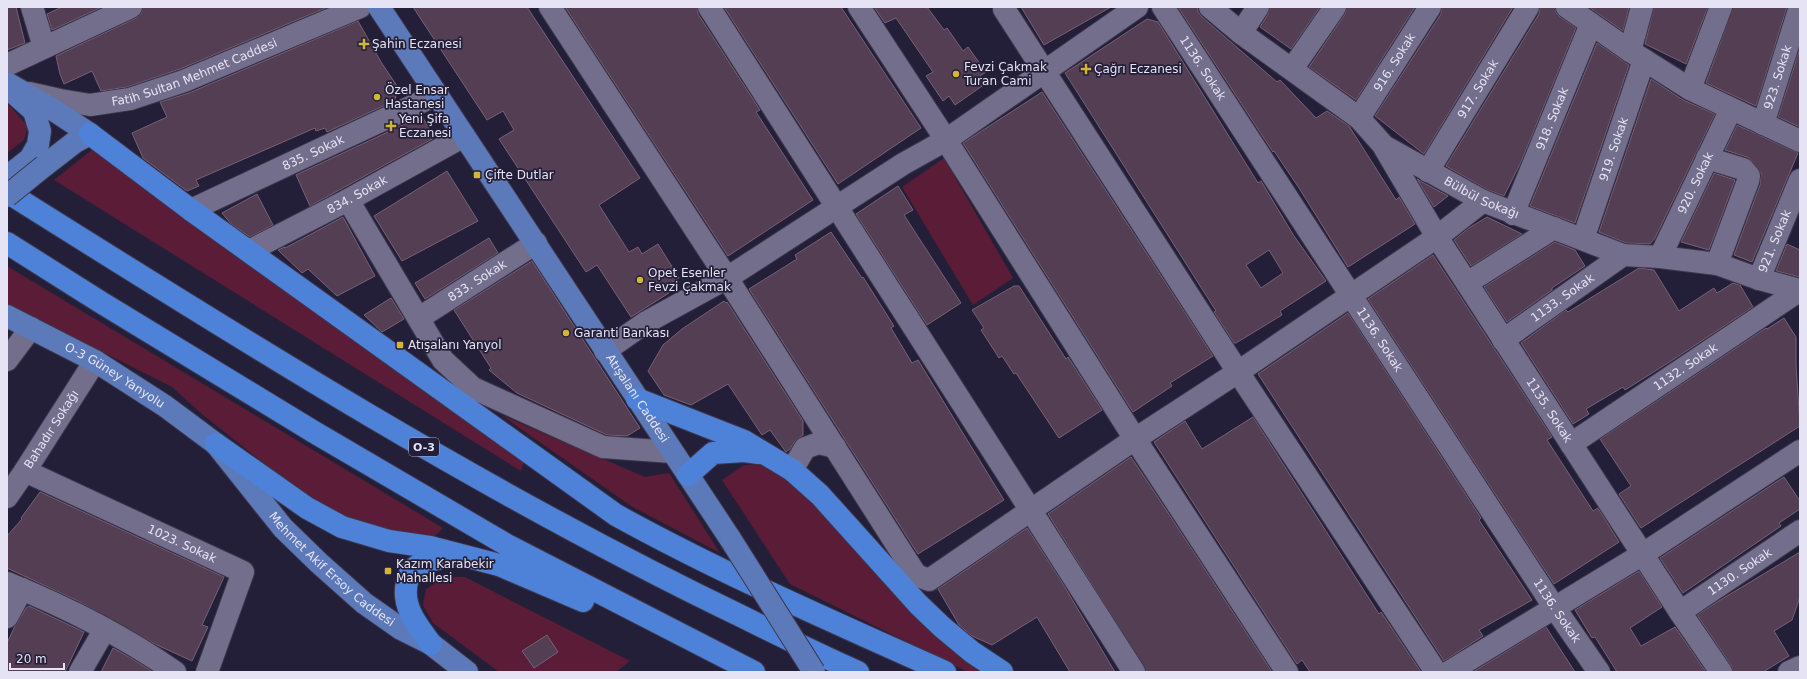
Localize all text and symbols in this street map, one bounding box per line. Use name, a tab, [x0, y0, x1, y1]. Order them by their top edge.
street label: 916. Sokak	[1371, 31, 1418, 94]
street label: 1136. Sokak	[1177, 33, 1229, 103]
street label: Fatih Sultan Mehmet Caddesi	[111, 36, 279, 109]
place label: Şahin Eczanesi	[372, 37, 462, 51]
marker: Şahin Eczanesi	[359, 39, 369, 49]
street label: 923. Sokak	[1761, 43, 1795, 111]
street label: 917. Sokak	[1455, 57, 1501, 121]
place label: Fevzi Çakmak Turan Cami	[963, 60, 1047, 88]
place label: Çağrı Eczanesi	[1094, 62, 1182, 76]
marker: Çağrı Eczanesi	[1081, 64, 1091, 74]
marker: Fevzi Çakmak Turan Cami	[951, 69, 961, 79]
place label: Özel Ensar Hastanesi	[385, 81, 449, 111]
street label: 918. Sokak	[1533, 85, 1571, 152]
marker: Özel Ensar Hastanesi	[372, 92, 382, 102]
place label: Yeni Şifa Eczanesi	[398, 112, 451, 140]
street label: 919. Sokak	[1596, 115, 1631, 183]
marker: Yeni Şifa Eczanesi	[386, 121, 396, 131]
street label: 835. Sokak	[280, 132, 346, 173]
street label: 920. Sokak	[1675, 150, 1716, 216]
place label: Çifte Dutlar	[485, 168, 554, 182]
marker: Çifte Dutlar	[472, 170, 482, 180]
street label: 834. Sokak	[325, 173, 390, 217]
street label: Bülbül Sokağı	[1442, 174, 1521, 221]
street label: 921. Sokak	[1755, 208, 1794, 275]
street label: 833. Sokak	[445, 257, 509, 305]
place label: Opet Esenler Fevzi Çakmak	[648, 266, 731, 294]
street label: 1133. Sokak	[1528, 271, 1597, 325]
marker: Opet Esenler Fevzi Çakmak	[635, 275, 645, 285]
street label: 1136. Sokak	[1354, 305, 1406, 375]
place label: Garanti Bankası	[574, 326, 669, 340]
marker: Garanti Bankası	[561, 328, 571, 338]
place label: Atışalanı Yanyol	[408, 338, 502, 352]
street label: O-3 Güney Yanyolu	[62, 340, 167, 411]
marker: Atışalanı Yanyol	[395, 340, 405, 350]
street label: 1132. Sokak	[1651, 340, 1720, 394]
street label: Atışalanı Caddesi	[603, 351, 672, 445]
street label: 1135. Sokak	[1523, 375, 1575, 445]
street label: Bahadır Sokağı	[21, 387, 82, 471]
road number: O-3	[409, 438, 439, 456]
street label: Mehmet Akif Ersoy Caddesi	[266, 509, 397, 629]
street label: 1023. Sokak	[145, 522, 219, 566]
street label: 1130. Sokak	[1705, 545, 1774, 598]
place label: Kazım Karabekir Mahallesi	[396, 557, 494, 585]
marker: Kazım Karabekir Mahallesi	[383, 566, 393, 576]
street label: 1136. Sokak	[1531, 576, 1584, 646]
scale bar	[10, 645, 64, 671]
text: 20 m	[16, 652, 47, 666]

